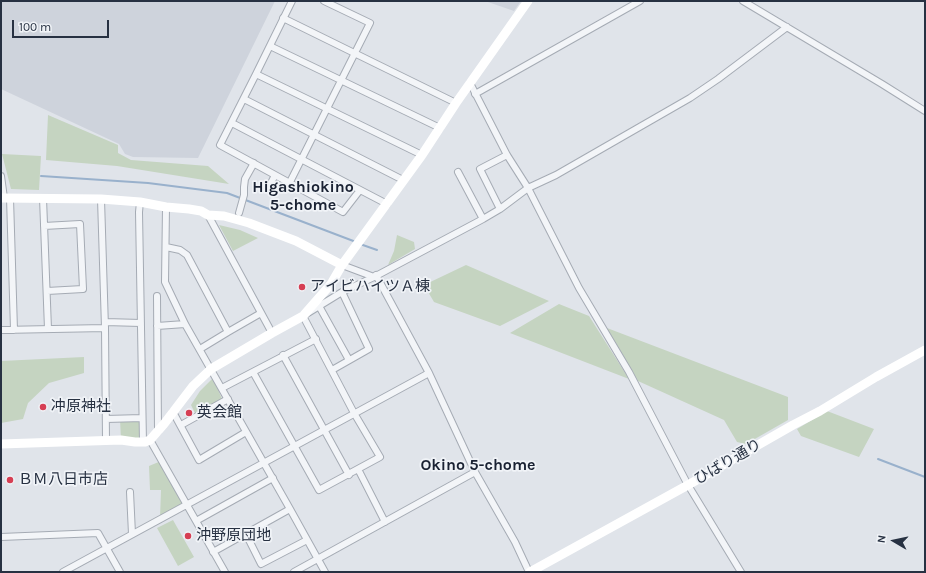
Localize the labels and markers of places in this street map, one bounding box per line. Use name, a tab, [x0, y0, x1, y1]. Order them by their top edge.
place label: アイビハイツＡ棟	[310, 278, 430, 296]
marker: アイビハイツＡ棟	[297, 282, 307, 292]
place label: 冲原神社	[51, 398, 111, 416]
marker: 冲原神社	[38, 402, 48, 412]
place label: 英会館	[197, 404, 242, 422]
marker: 英会館	[184, 408, 194, 418]
place label: ＢＭ八日市店	[18, 471, 108, 489]
marker: ＢＭ八日市店	[5, 475, 15, 485]
place label: 沖野原団地	[196, 527, 271, 545]
marker: 沖野原団地	[183, 531, 193, 541]

